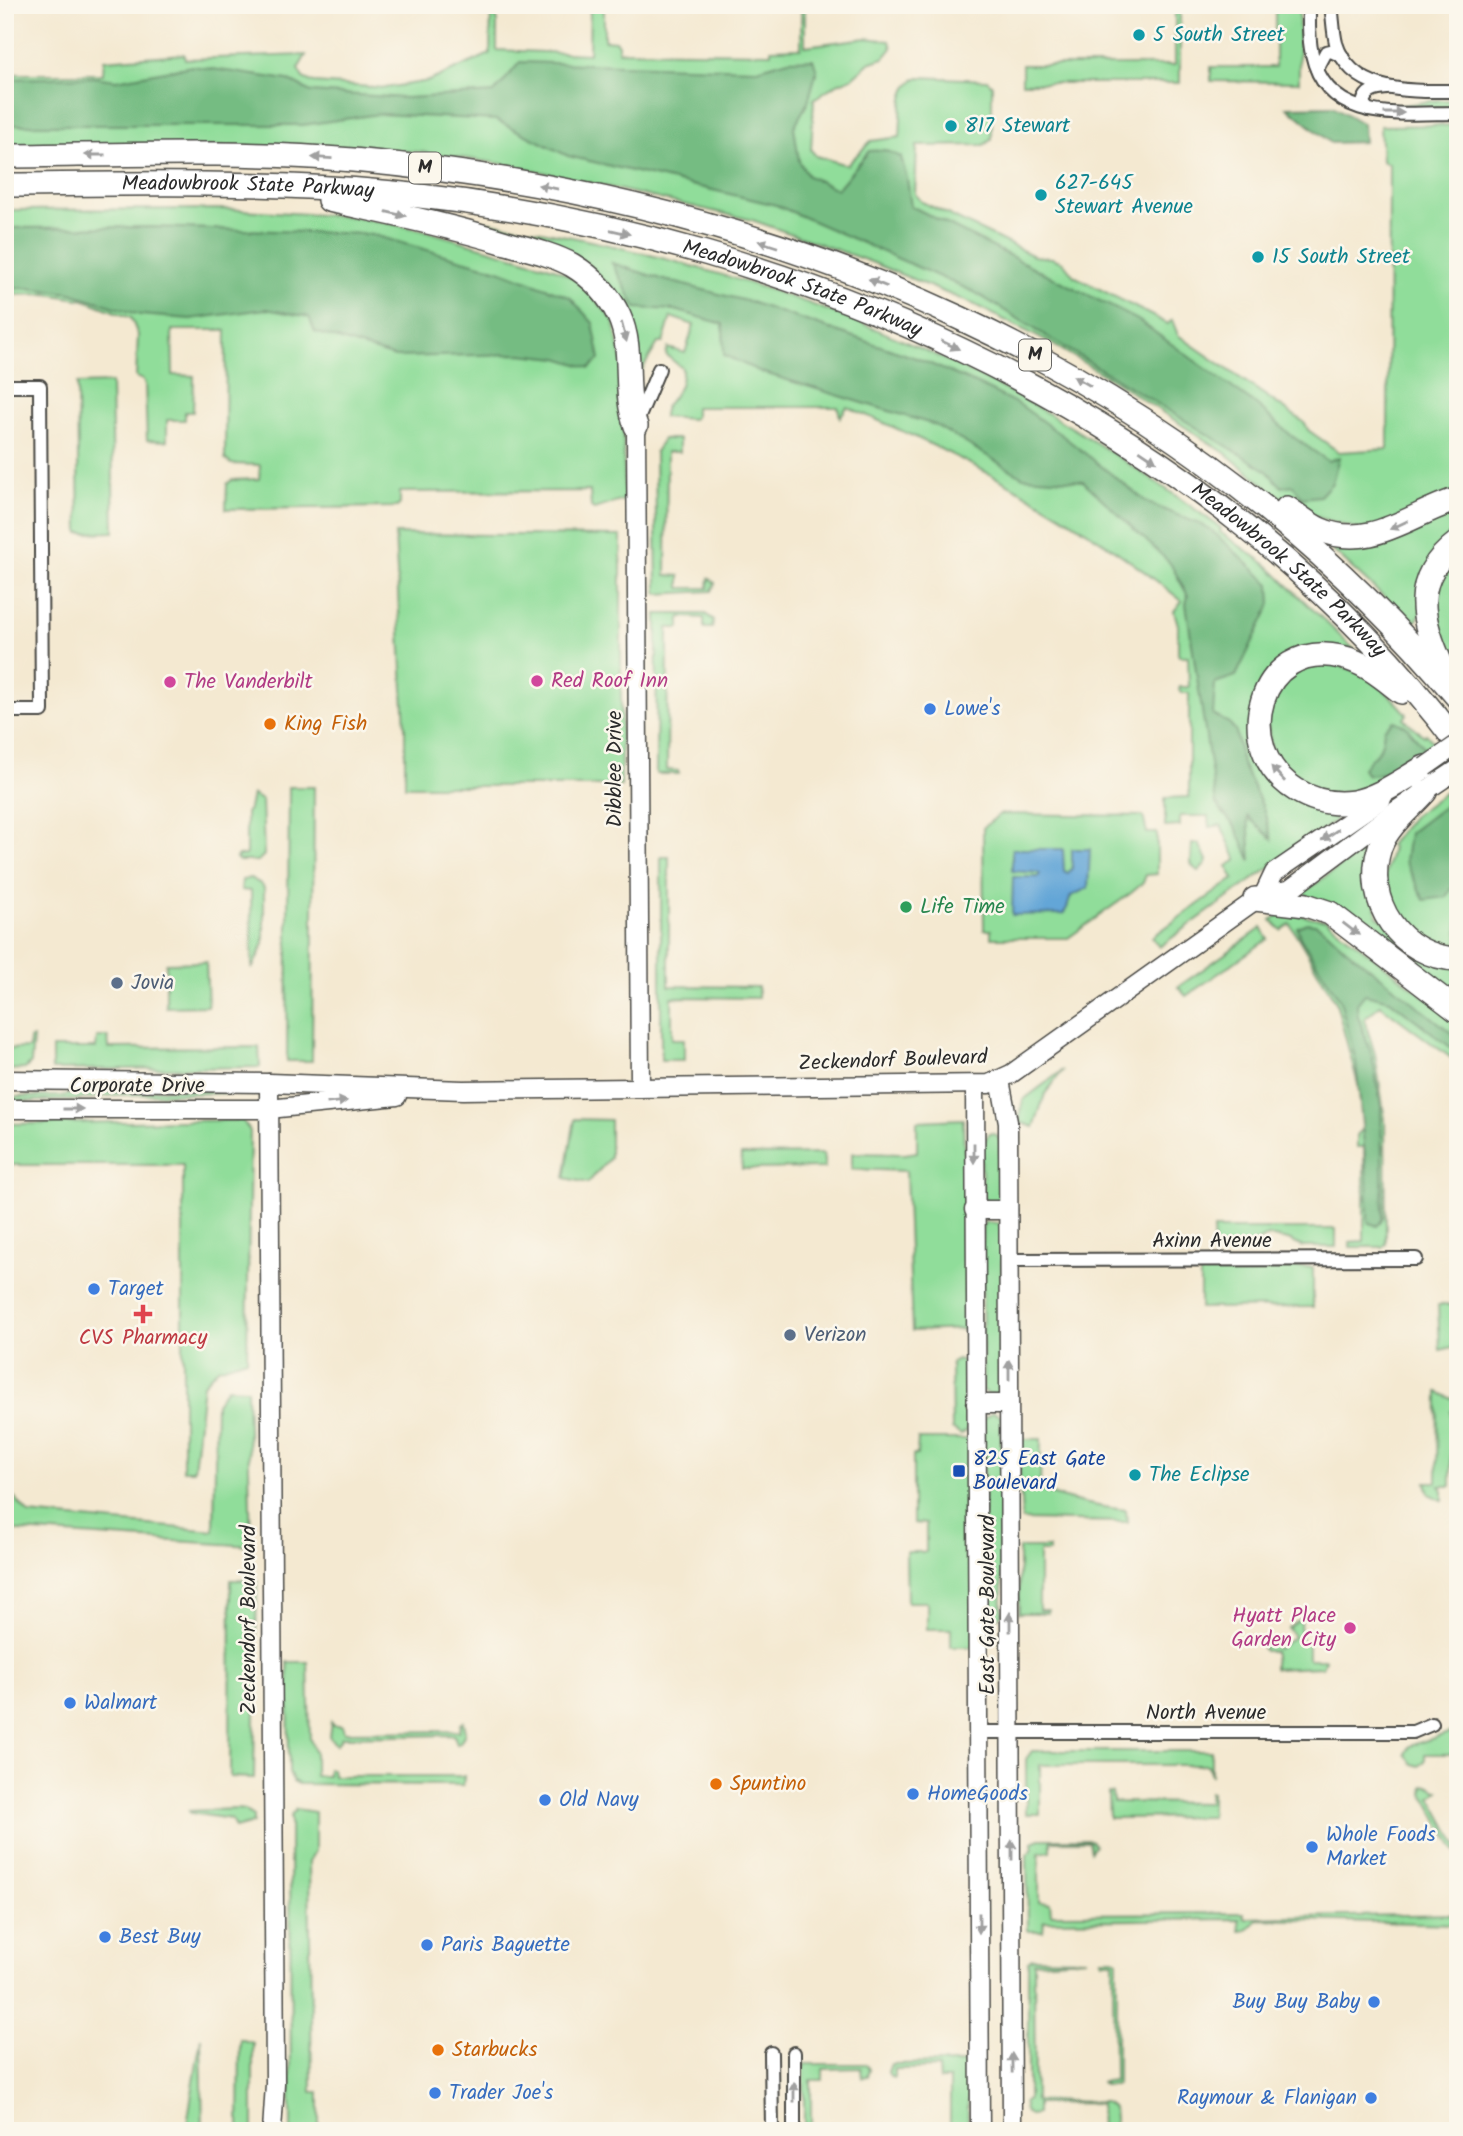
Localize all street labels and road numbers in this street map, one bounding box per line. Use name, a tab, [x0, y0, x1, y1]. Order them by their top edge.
road number: M	[409, 152, 441, 184]
street label: Meadowbrook State Parkway	[122, 167, 376, 208]
street label: Meadowbrook State Parkway	[679, 231, 928, 347]
road number: M	[1019, 340, 1051, 370]
street label: Meadowbrook State Parkway	[1184, 474, 1395, 665]
street label: Dibblee Drive	[599, 710, 632, 827]
street label: Zeckendorf Boulevard	[798, 1041, 989, 1081]
street label: Corporate Drive	[69, 1070, 205, 1103]
street label: Axinn Avenue	[1152, 1225, 1272, 1258]
street label: East Gate Boulevard	[972, 1514, 1005, 1695]
street label: Zeckendorf Boulevard	[233, 1525, 266, 1715]
street label: North Avenue	[1146, 1697, 1267, 1730]

